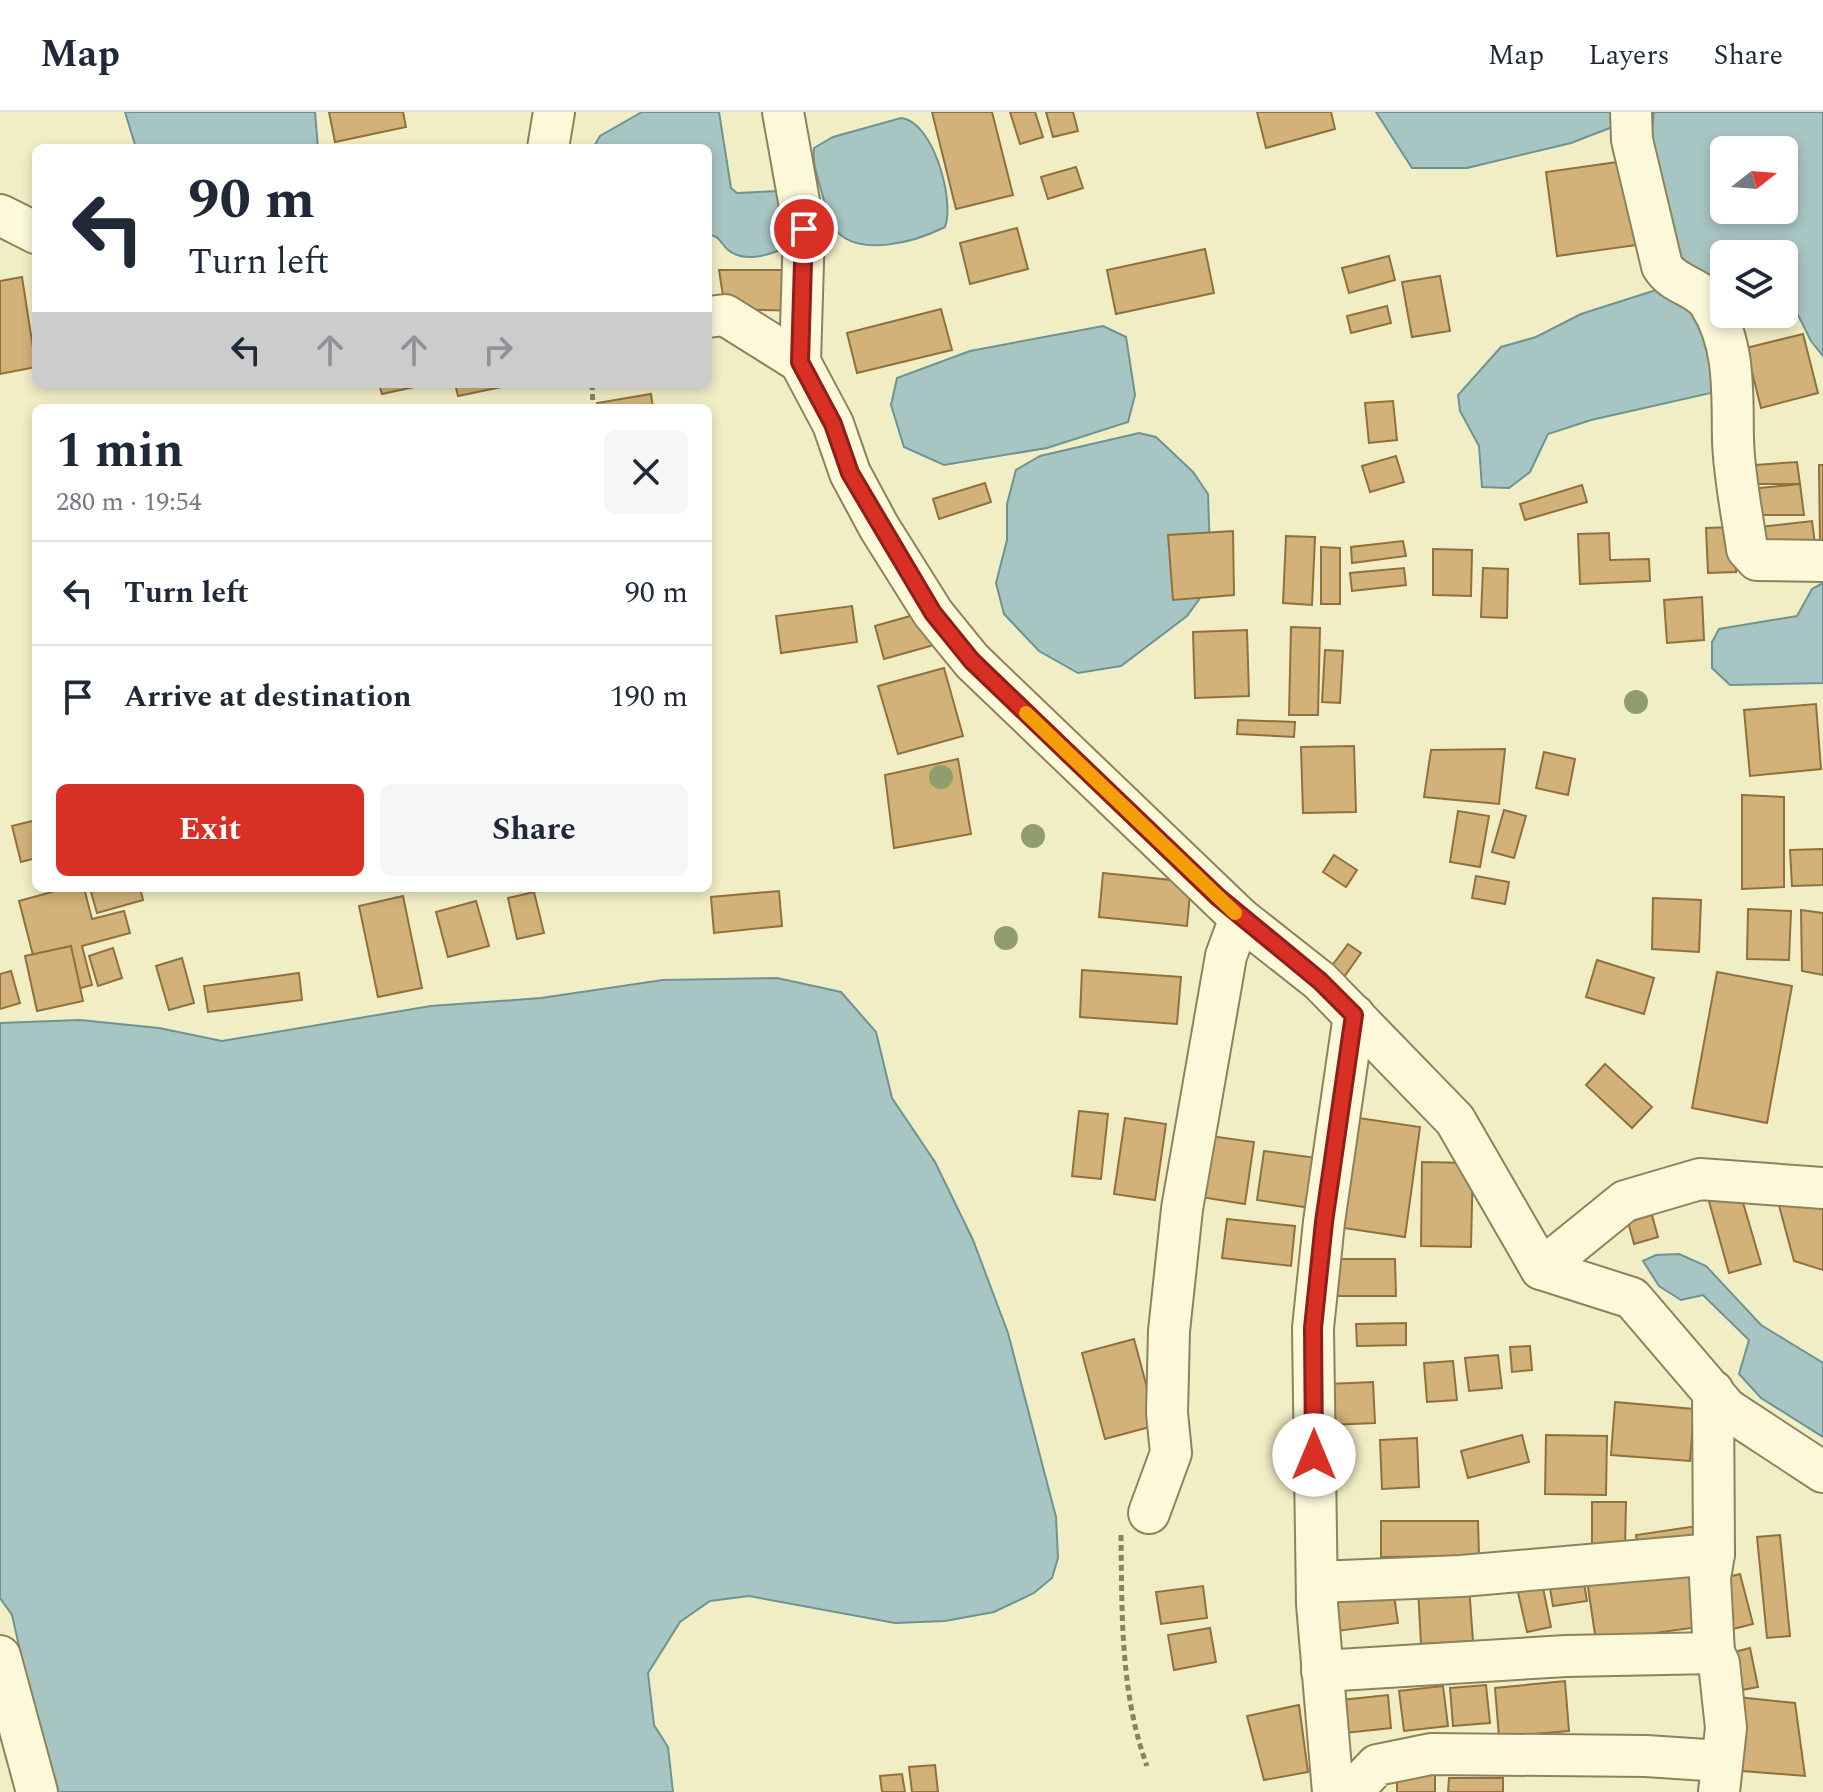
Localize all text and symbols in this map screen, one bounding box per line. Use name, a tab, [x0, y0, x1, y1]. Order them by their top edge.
text: Map	[40, 26, 120, 84]
text: Map	[1488, 34, 1544, 77]
text: Layers	[1588, 34, 1670, 77]
text: Share	[1714, 34, 1783, 77]
north arrow	[1710, 136, 1798, 224]
map controls	[1710, 136, 1798, 328]
text: 90 m	[188, 158, 315, 243]
icon: left	[56, 176, 160, 280]
pin	[770, 195, 838, 263]
icon: arrive	[782, 207, 826, 251]
text: Turn left	[188, 235, 329, 290]
button: layers	[1710, 240, 1798, 328]
icon: left	[224, 328, 268, 372]
icon: ahead	[308, 328, 352, 372]
icon: ahead	[392, 328, 436, 372]
icon: right	[476, 328, 520, 372]
text: 1 min	[56, 415, 184, 488]
button: close	[604, 430, 688, 514]
text: 280 m · 19:54	[56, 482, 202, 522]
text: Turn left	[124, 570, 249, 616]
text: 90 m	[625, 570, 688, 616]
icon: left	[56, 571, 100, 615]
text: Arrive at destination	[124, 674, 411, 720]
text: 190 m	[610, 674, 688, 720]
icon: arrive	[56, 675, 100, 719]
button: Exit	[56, 784, 364, 876]
button: Share	[380, 784, 688, 876]
position arrow	[1272, 1413, 1356, 1497]

